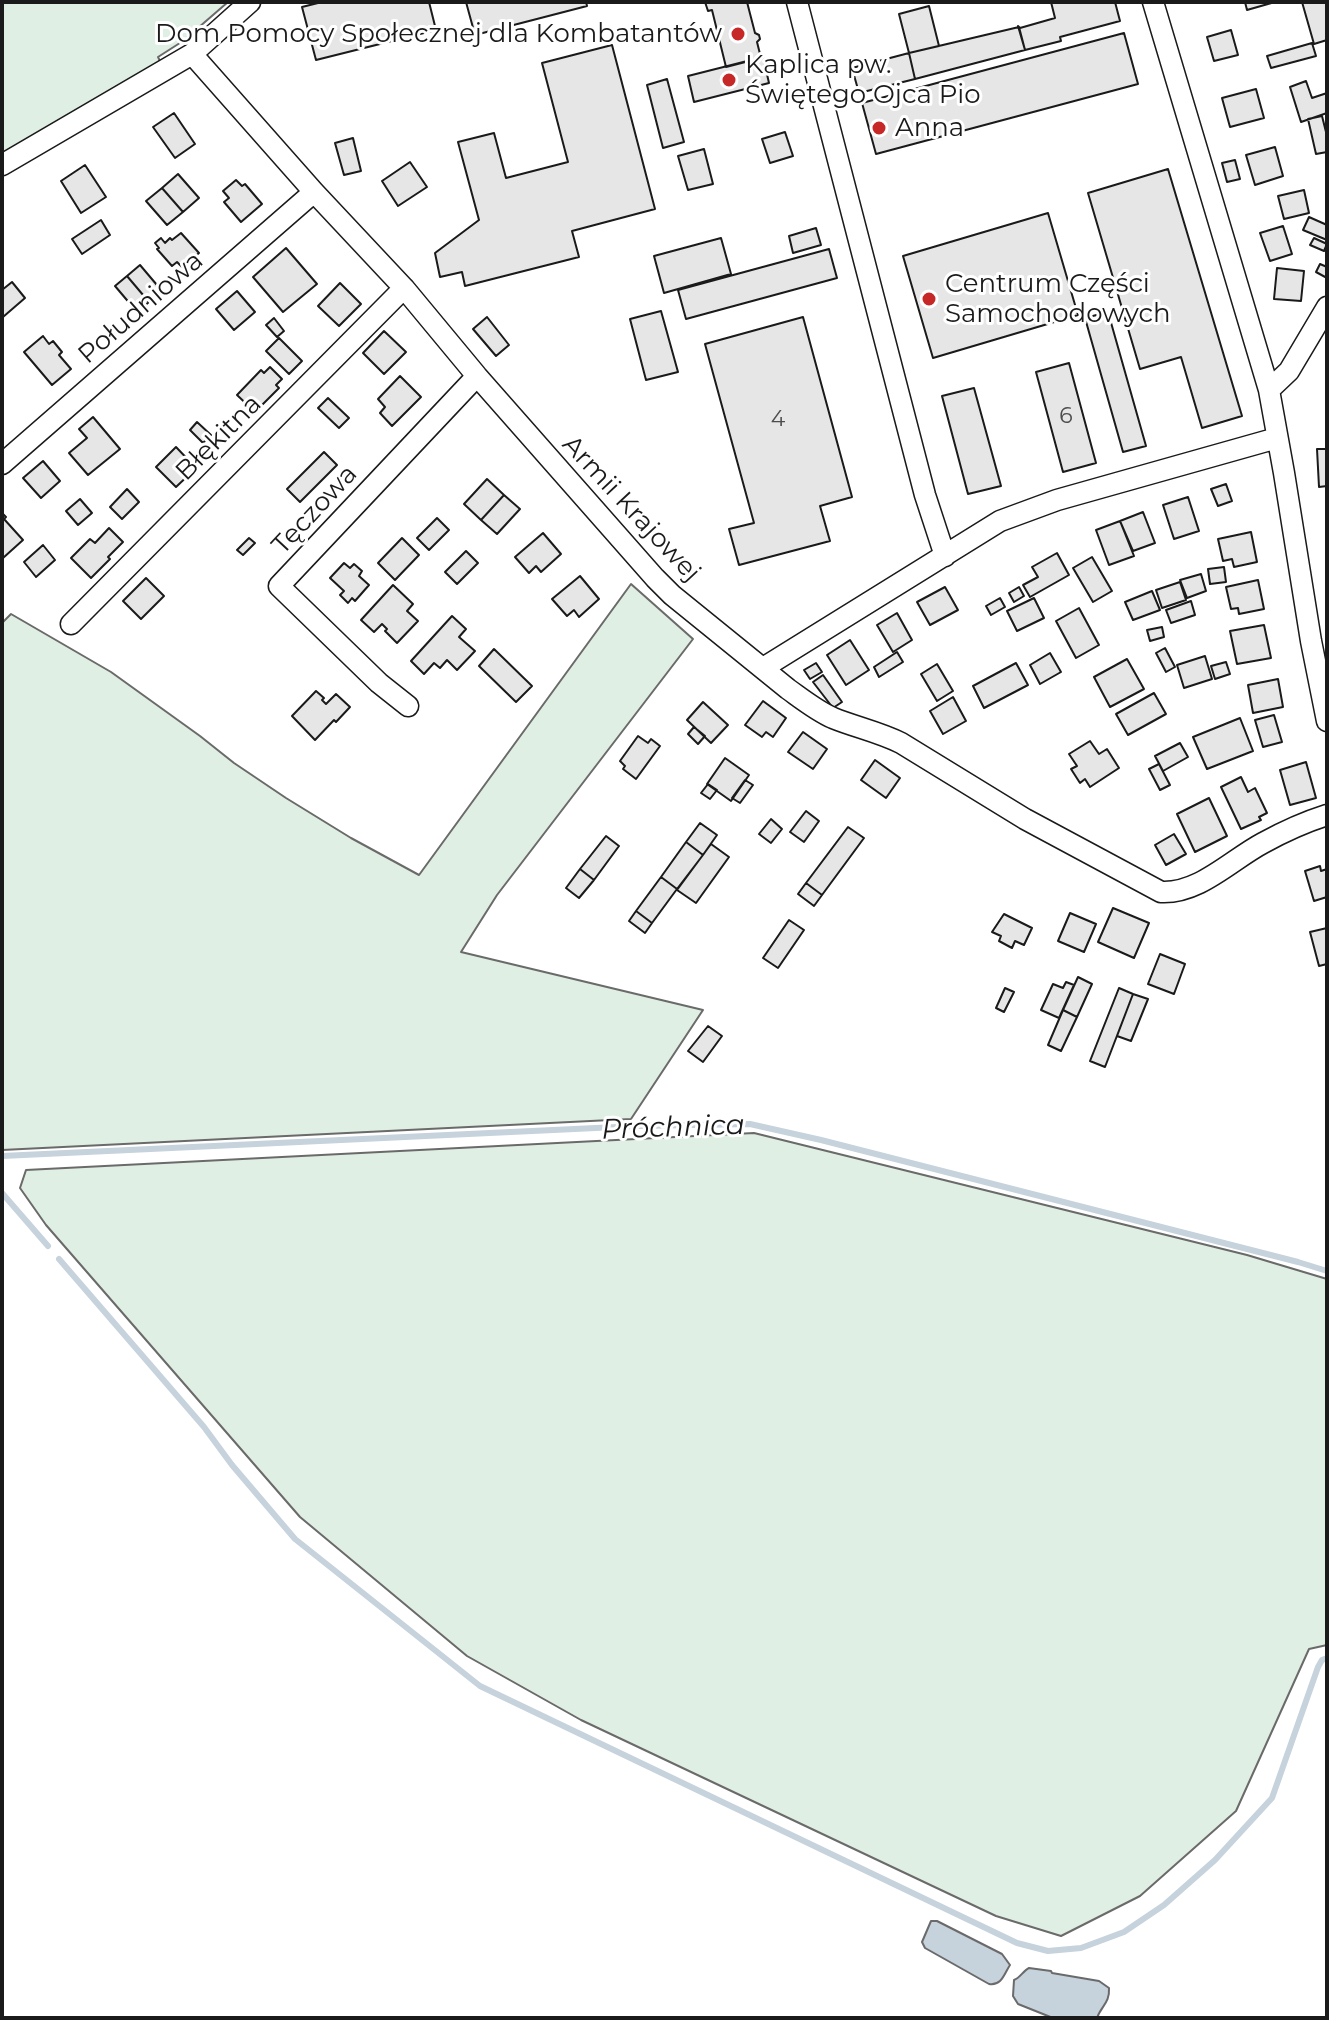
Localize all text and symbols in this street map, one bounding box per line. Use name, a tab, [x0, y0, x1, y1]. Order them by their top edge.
place label: Dom Pomocy Społecznej dla Kombatantów	[155, 18, 722, 50]
marker: Dom Pomocy Społecznej dla Kombatantów	[729, 25, 747, 43]
place label: Kaplica pw. Świętego Ojca Pio	[745, 49, 981, 110]
marker: Kaplica pw. Świętego Ojca Pio	[720, 71, 738, 89]
place label: Anna	[895, 112, 964, 144]
marker: Anna	[870, 119, 888, 137]
street label: Południowa	[72, 245, 210, 371]
place label: Centrum Części Samochodowych	[945, 268, 1170, 330]
marker: Centrum Części Samochodowych	[920, 290, 938, 308]
street label: Błękitna	[170, 389, 268, 487]
house number: 6	[1059, 404, 1073, 430]
house number: 4	[771, 407, 785, 433]
street label: Armii Krajowej	[555, 429, 707, 589]
street label: Tęczowa	[266, 459, 364, 561]
water label: Próchnica	[601, 1109, 745, 1147]

